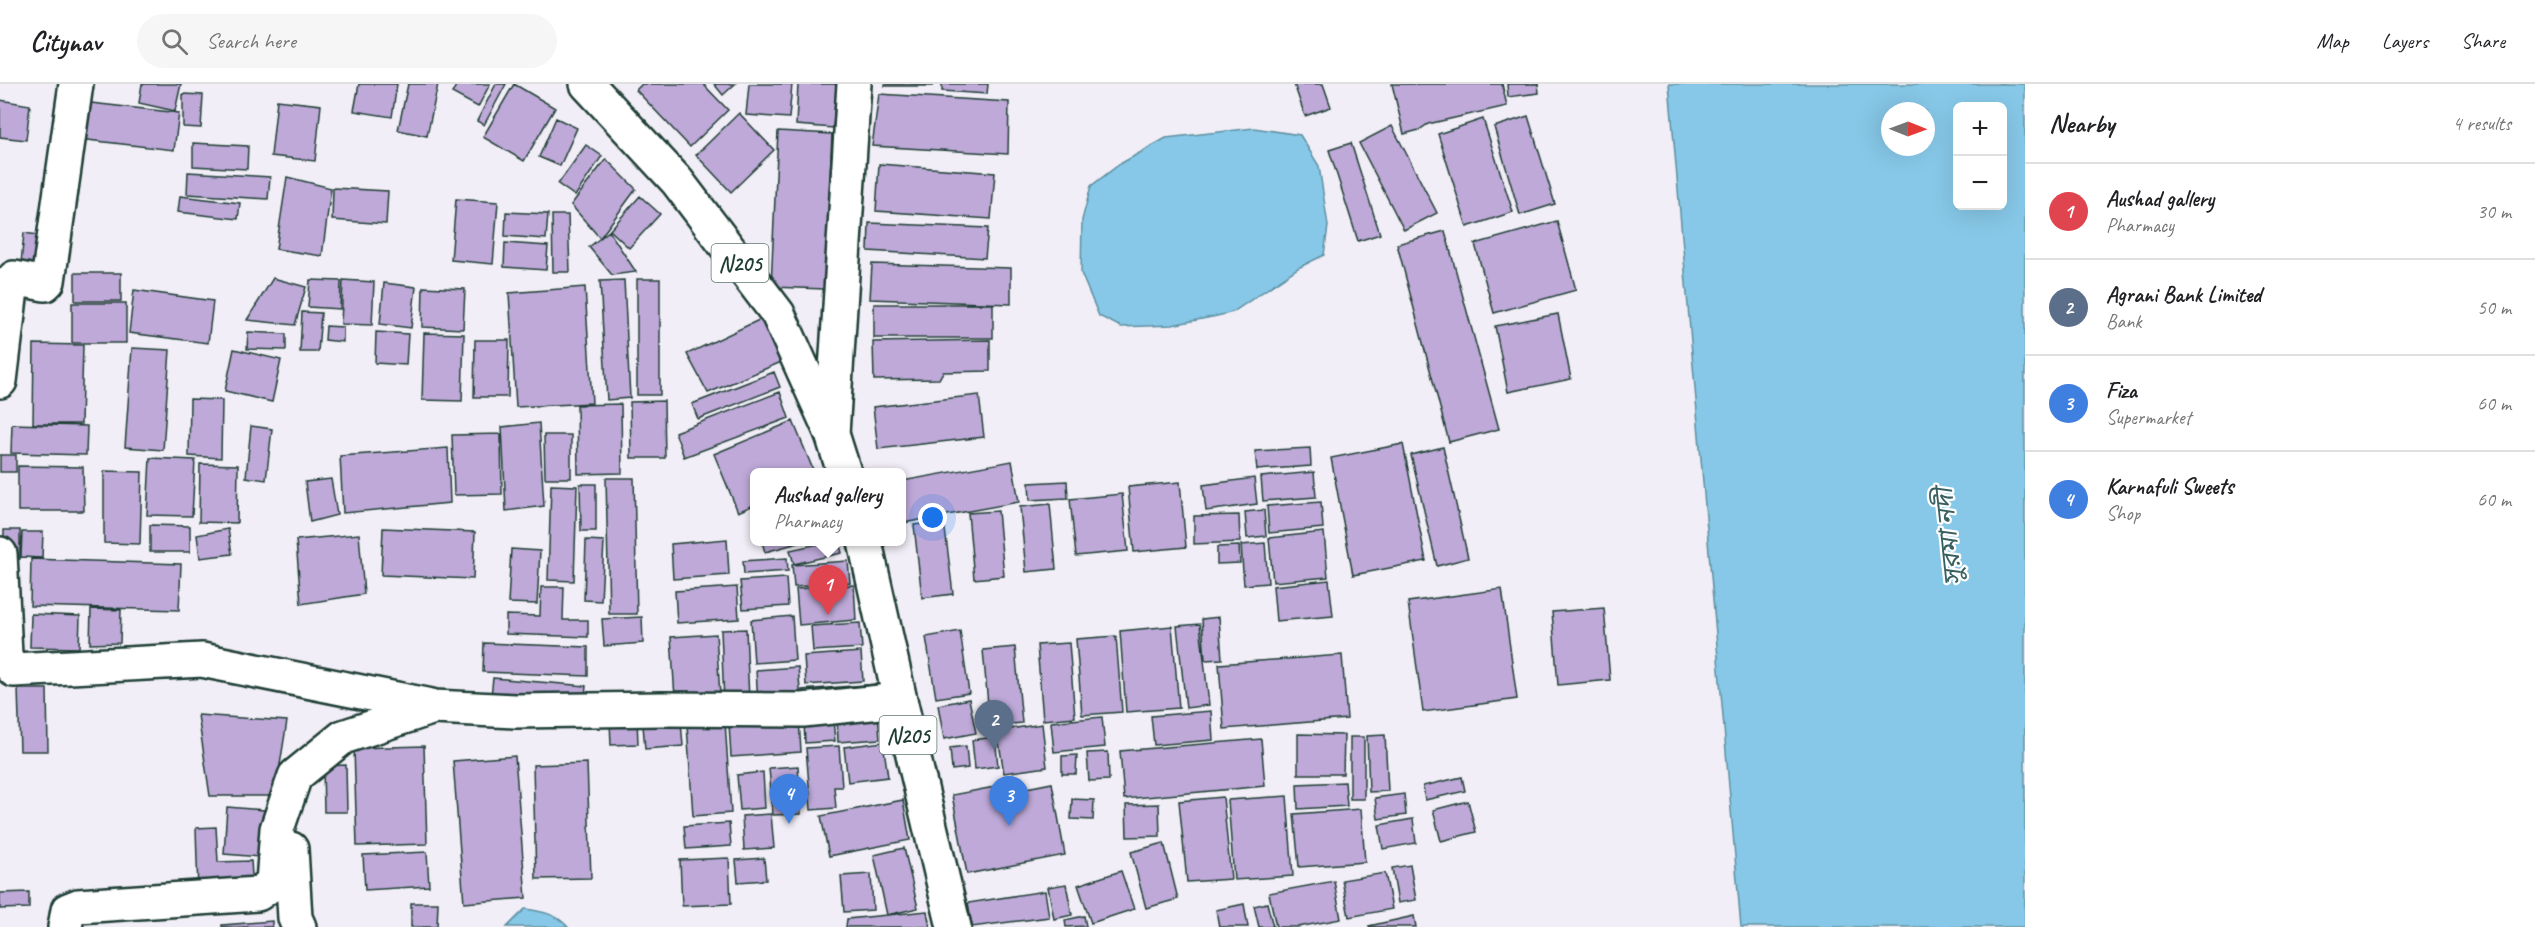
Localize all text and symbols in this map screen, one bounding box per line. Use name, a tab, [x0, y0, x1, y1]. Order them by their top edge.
search box	[137, 14, 557, 68]
text: Citynav	[30, 24, 101, 59]
icon: search	[158, 25, 191, 58]
text: Search here	[206, 27, 296, 55]
text: Map	[2316, 28, 2349, 54]
text: Layers	[2382, 28, 2428, 54]
text: Share	[2461, 28, 2505, 54]
north arrow	[1881, 102, 1935, 156]
map controls	[1953, 102, 2007, 210]
button: +	[1953, 102, 2007, 156]
text: Nearby	[2049, 107, 2114, 140]
text: 4 results	[2452, 111, 2511, 136]
button: −	[1953, 156, 2007, 210]
text: Aushad gallery	[2106, 185, 2214, 213]
text: 1	[2064, 199, 2073, 224]
text: 30 m	[2477, 199, 2511, 224]
text: Pharmacy	[2106, 213, 2174, 238]
road number: N205	[712, 244, 768, 282]
text: Agrani Bank Limited	[2106, 281, 2261, 309]
text: 2	[2064, 295, 2073, 320]
text: 50 m	[2477, 295, 2511, 320]
text: Bank	[2106, 309, 2141, 334]
text: Fiza	[2106, 377, 2137, 405]
text: 3	[2064, 391, 2073, 416]
text: 60 m	[2477, 391, 2511, 416]
text: Supermarket	[2106, 405, 2191, 430]
popup	[750, 468, 906, 546]
text: Karnafuli Sweets	[2106, 473, 2233, 501]
text: Aushad gallery	[774, 481, 882, 509]
water label: সুরমা নদী	[1926, 482, 1970, 587]
text: 4	[2064, 487, 2073, 512]
text: 60 m	[2477, 487, 2511, 512]
text: Shop	[2106, 501, 2140, 526]
your location	[918, 503, 947, 532]
text: Pharmacy	[774, 509, 842, 534]
pin: 1	[808, 566, 848, 615]
pin: 2	[974, 700, 1014, 750]
road number: N205	[880, 716, 936, 754]
pin: 4	[770, 774, 808, 824]
pin: 3	[990, 776, 1028, 826]

